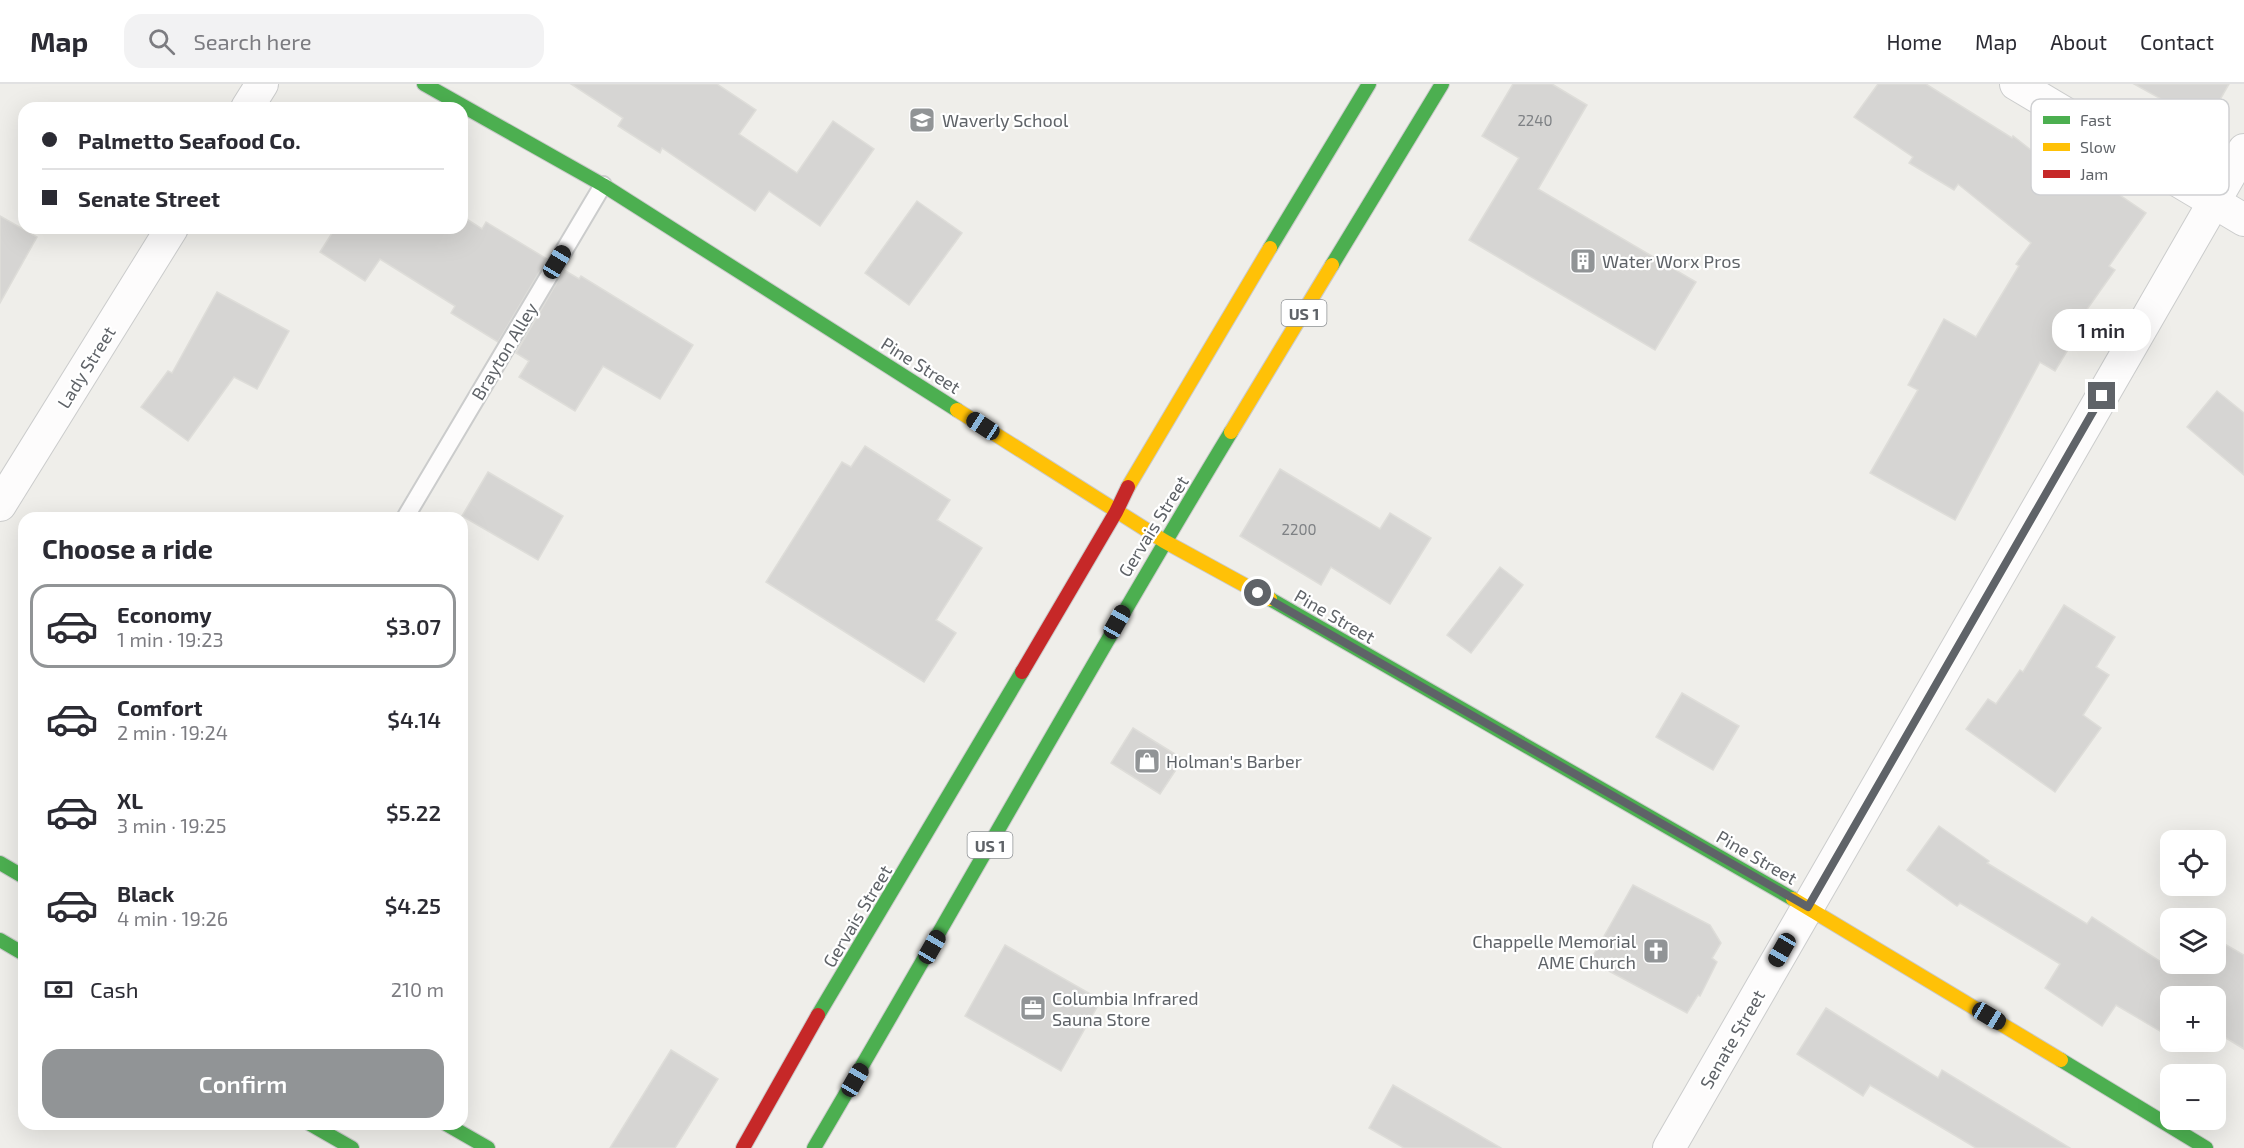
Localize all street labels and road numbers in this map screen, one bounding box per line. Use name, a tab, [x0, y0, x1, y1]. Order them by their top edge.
street label: Brayton Alley	[466, 298, 542, 404]
road number: US 1	[1282, 300, 1326, 326]
street label: Lady Street	[52, 322, 120, 412]
street label: Pine Street	[877, 332, 965, 398]
street label: Gervais Street	[1113, 471, 1193, 581]
street label: Pine Street	[1291, 584, 1379, 648]
street label: Pine Street	[1713, 825, 1801, 889]
road number: US 1	[968, 832, 1012, 858]
street label: Gervais Street	[818, 861, 896, 971]
street label: Senate Street	[1695, 985, 1769, 1092]

